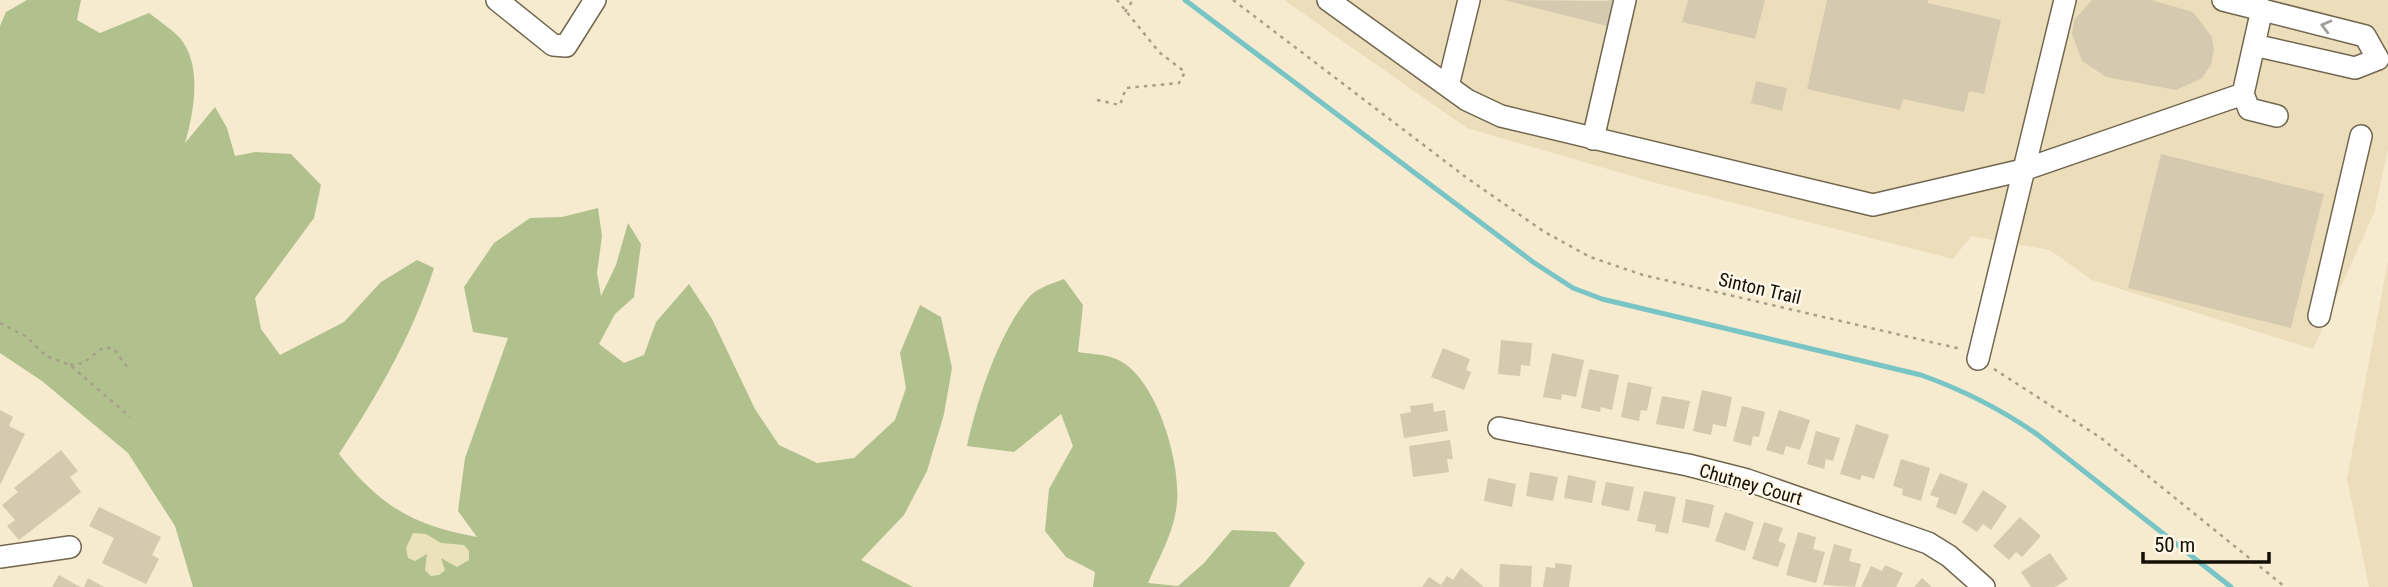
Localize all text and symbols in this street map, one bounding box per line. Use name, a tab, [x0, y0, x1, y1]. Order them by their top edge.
one-way arrow	[2320, 20, 2332, 34]
street label: Sinton Trail	[1716, 268, 1803, 309]
street label: Chutney Court	[1697, 459, 1805, 510]
scale bar	[2143, 520, 2269, 564]
text: 50 m	[2154, 533, 2195, 557]

